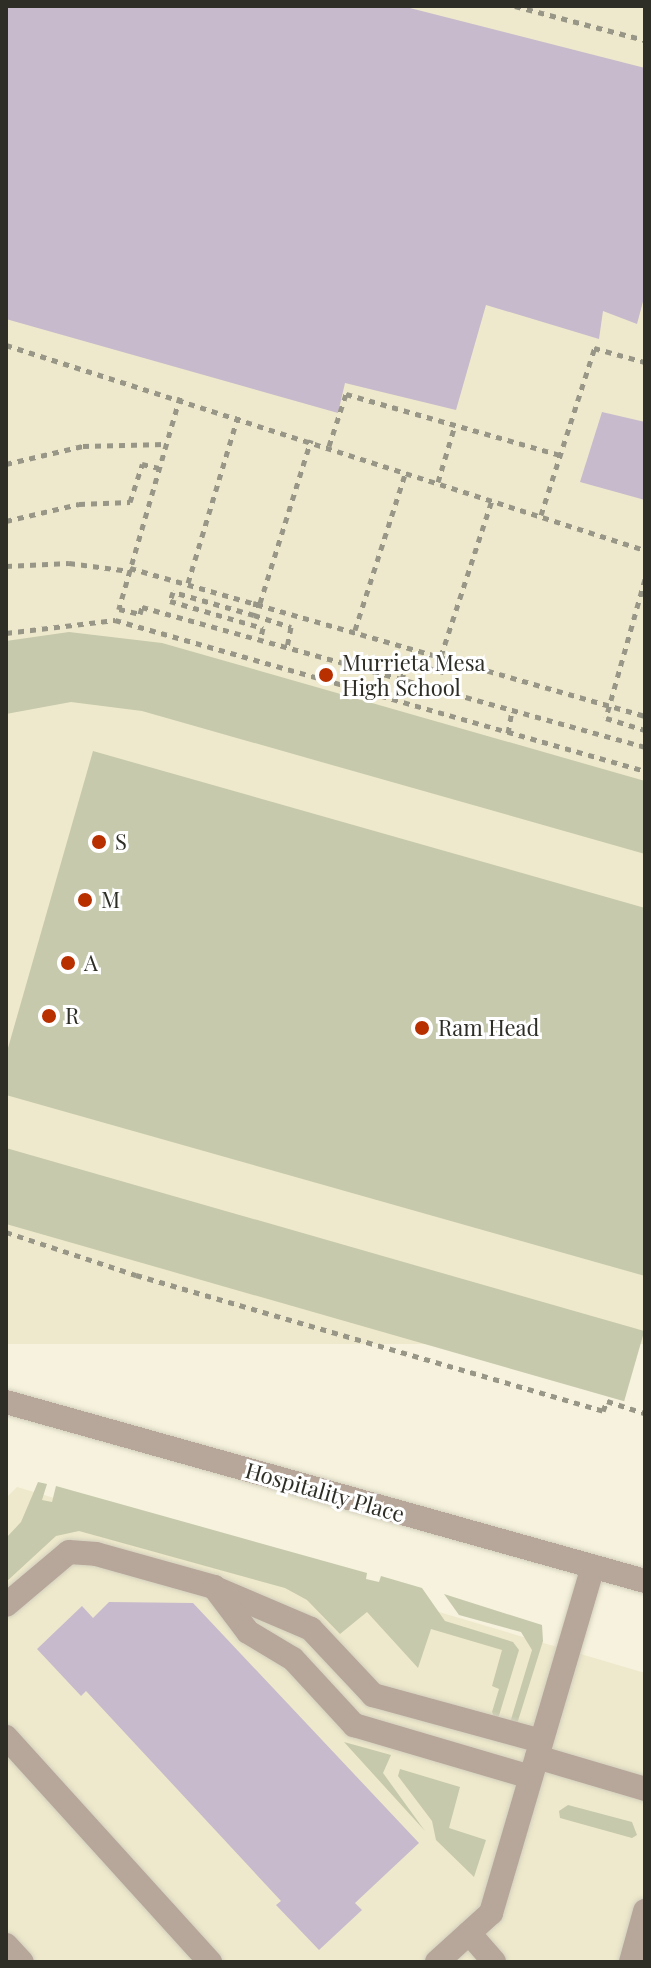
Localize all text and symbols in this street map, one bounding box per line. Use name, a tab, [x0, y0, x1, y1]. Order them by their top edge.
place label: Murrieta Mesa High School	[342, 649, 486, 700]
marker: Murrieta Mesa High School	[317, 666, 335, 684]
place label: S	[115, 829, 127, 855]
marker: S	[90, 833, 108, 851]
place label: M	[101, 887, 120, 913]
marker: M	[76, 891, 94, 909]
place label: A	[84, 950, 98, 976]
marker: A	[59, 954, 77, 972]
place label: R	[65, 1003, 79, 1029]
marker: R	[40, 1007, 58, 1025]
place label: Ram Head	[438, 1015, 539, 1041]
marker: Ram Head	[413, 1019, 431, 1037]
street label: Hospitality Place	[242, 1457, 408, 1527]

